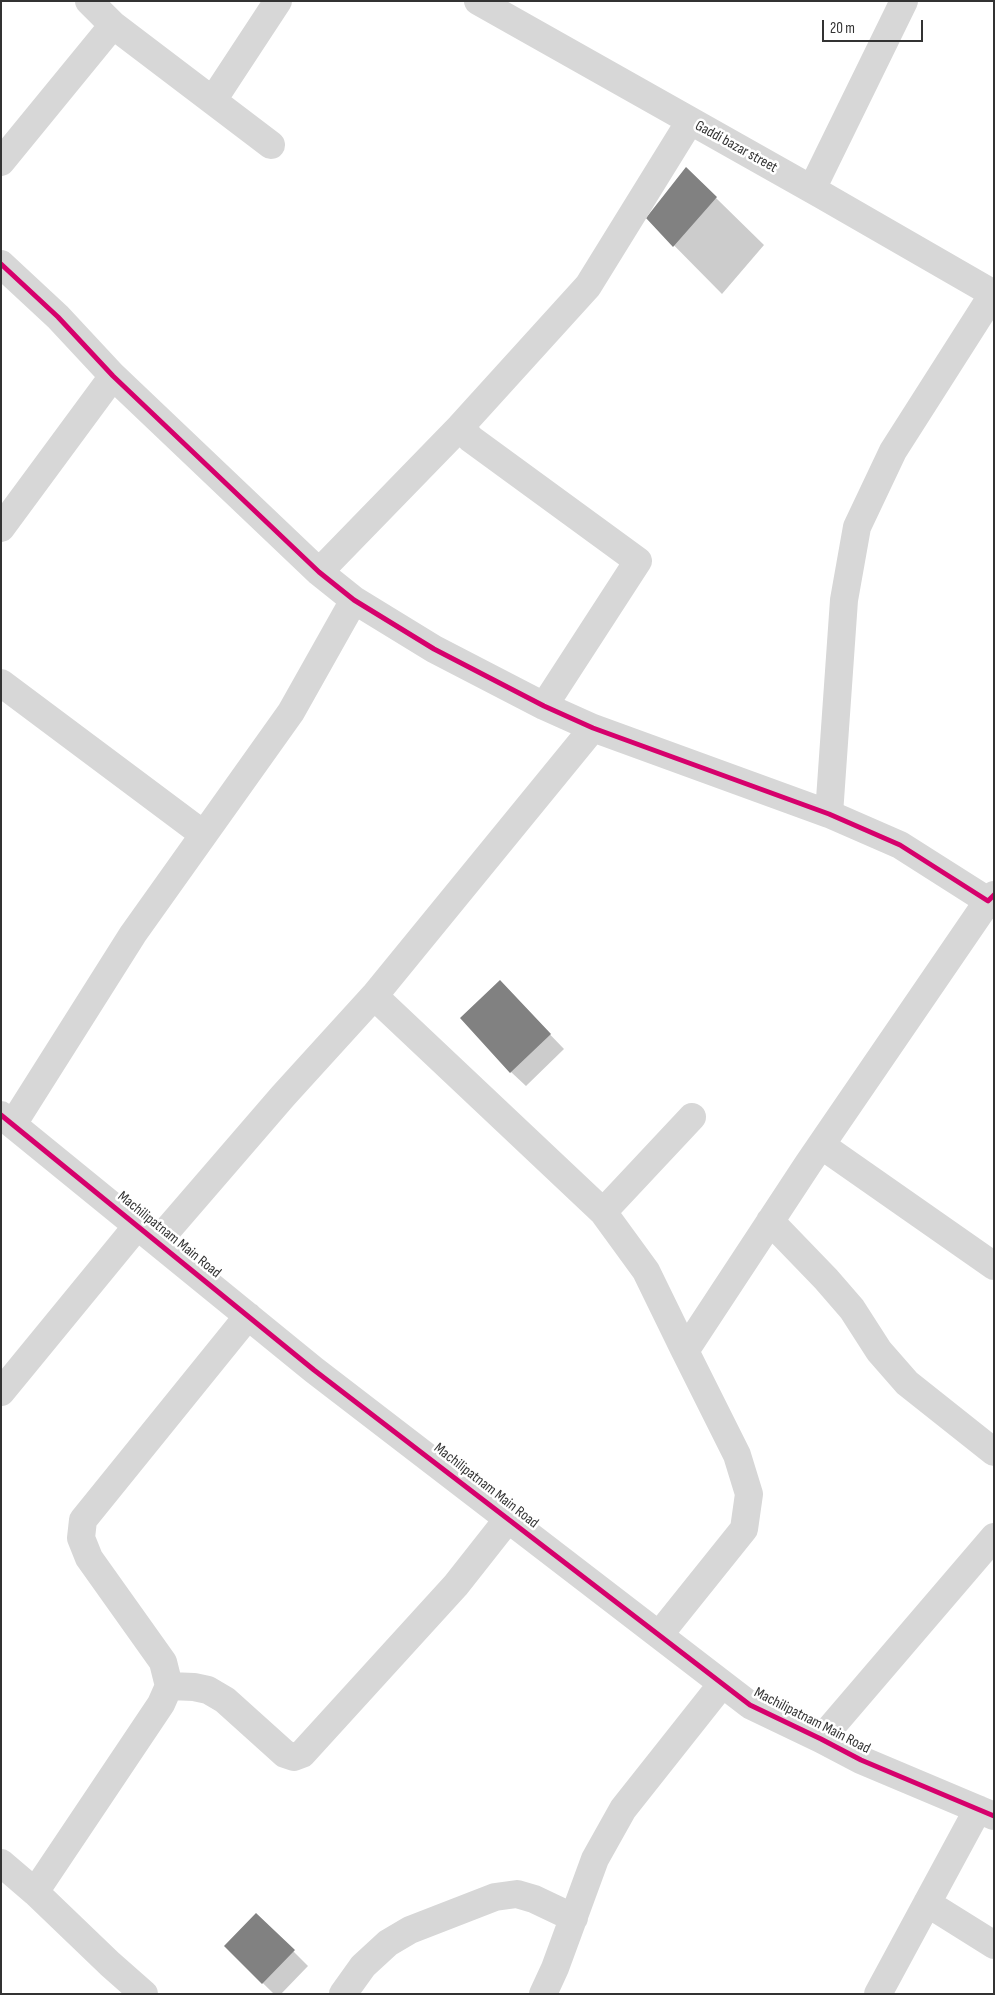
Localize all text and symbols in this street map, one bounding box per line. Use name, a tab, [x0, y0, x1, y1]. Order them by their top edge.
scale bar	[825, 10, 926, 42]
text: 20 m	[830, 19, 855, 38]
street label: Gaddi bazar street	[692, 117, 780, 177]
street label: Machilipatnam Main Road	[114, 1188, 224, 1282]
street label: Machilipatnam Main Road	[430, 1440, 542, 1532]
street label: Machilipatnam Main Road	[751, 1684, 873, 1758]

